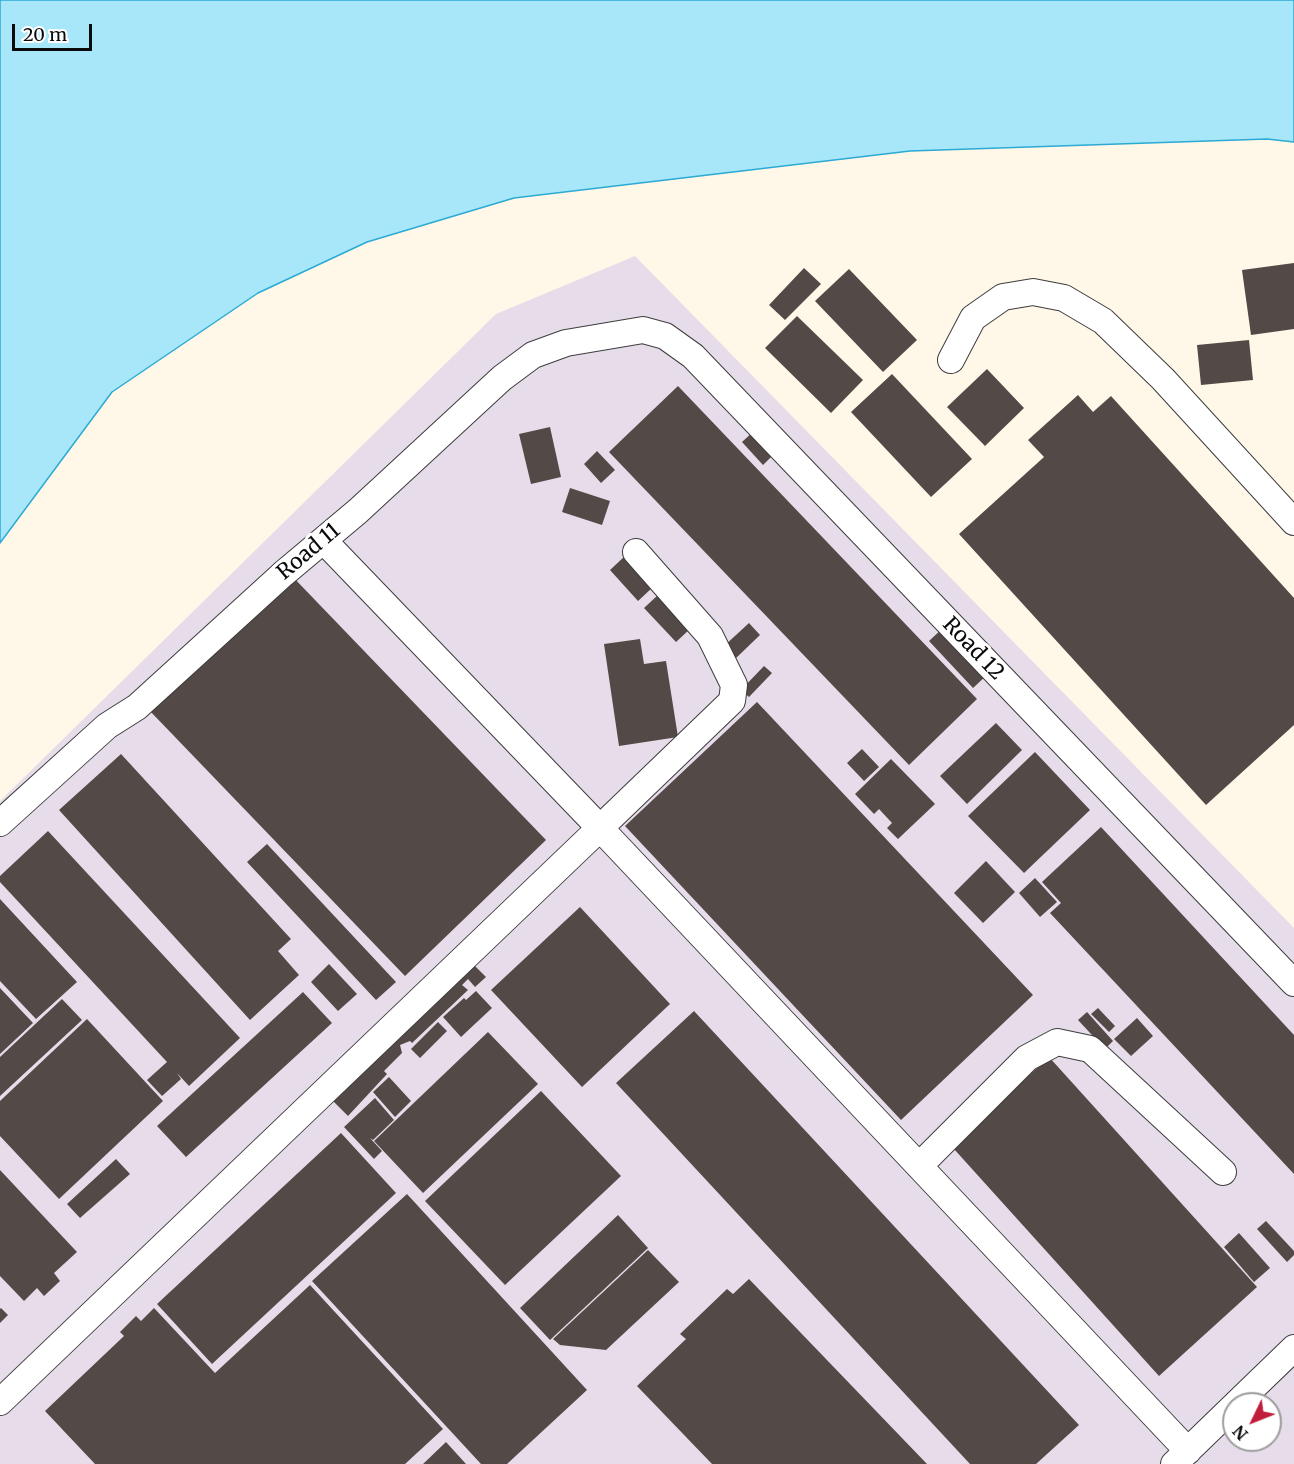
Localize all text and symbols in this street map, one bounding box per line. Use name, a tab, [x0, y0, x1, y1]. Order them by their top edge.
scale bar	[15, 12, 94, 50]
text: 20 m	[23, 23, 67, 46]
street label: Road 11	[272, 518, 346, 586]
street label: Road 12	[937, 612, 1009, 686]
north arrow	[1222, 1392, 1282, 1452]
text: N	[1229, 1421, 1252, 1444]

